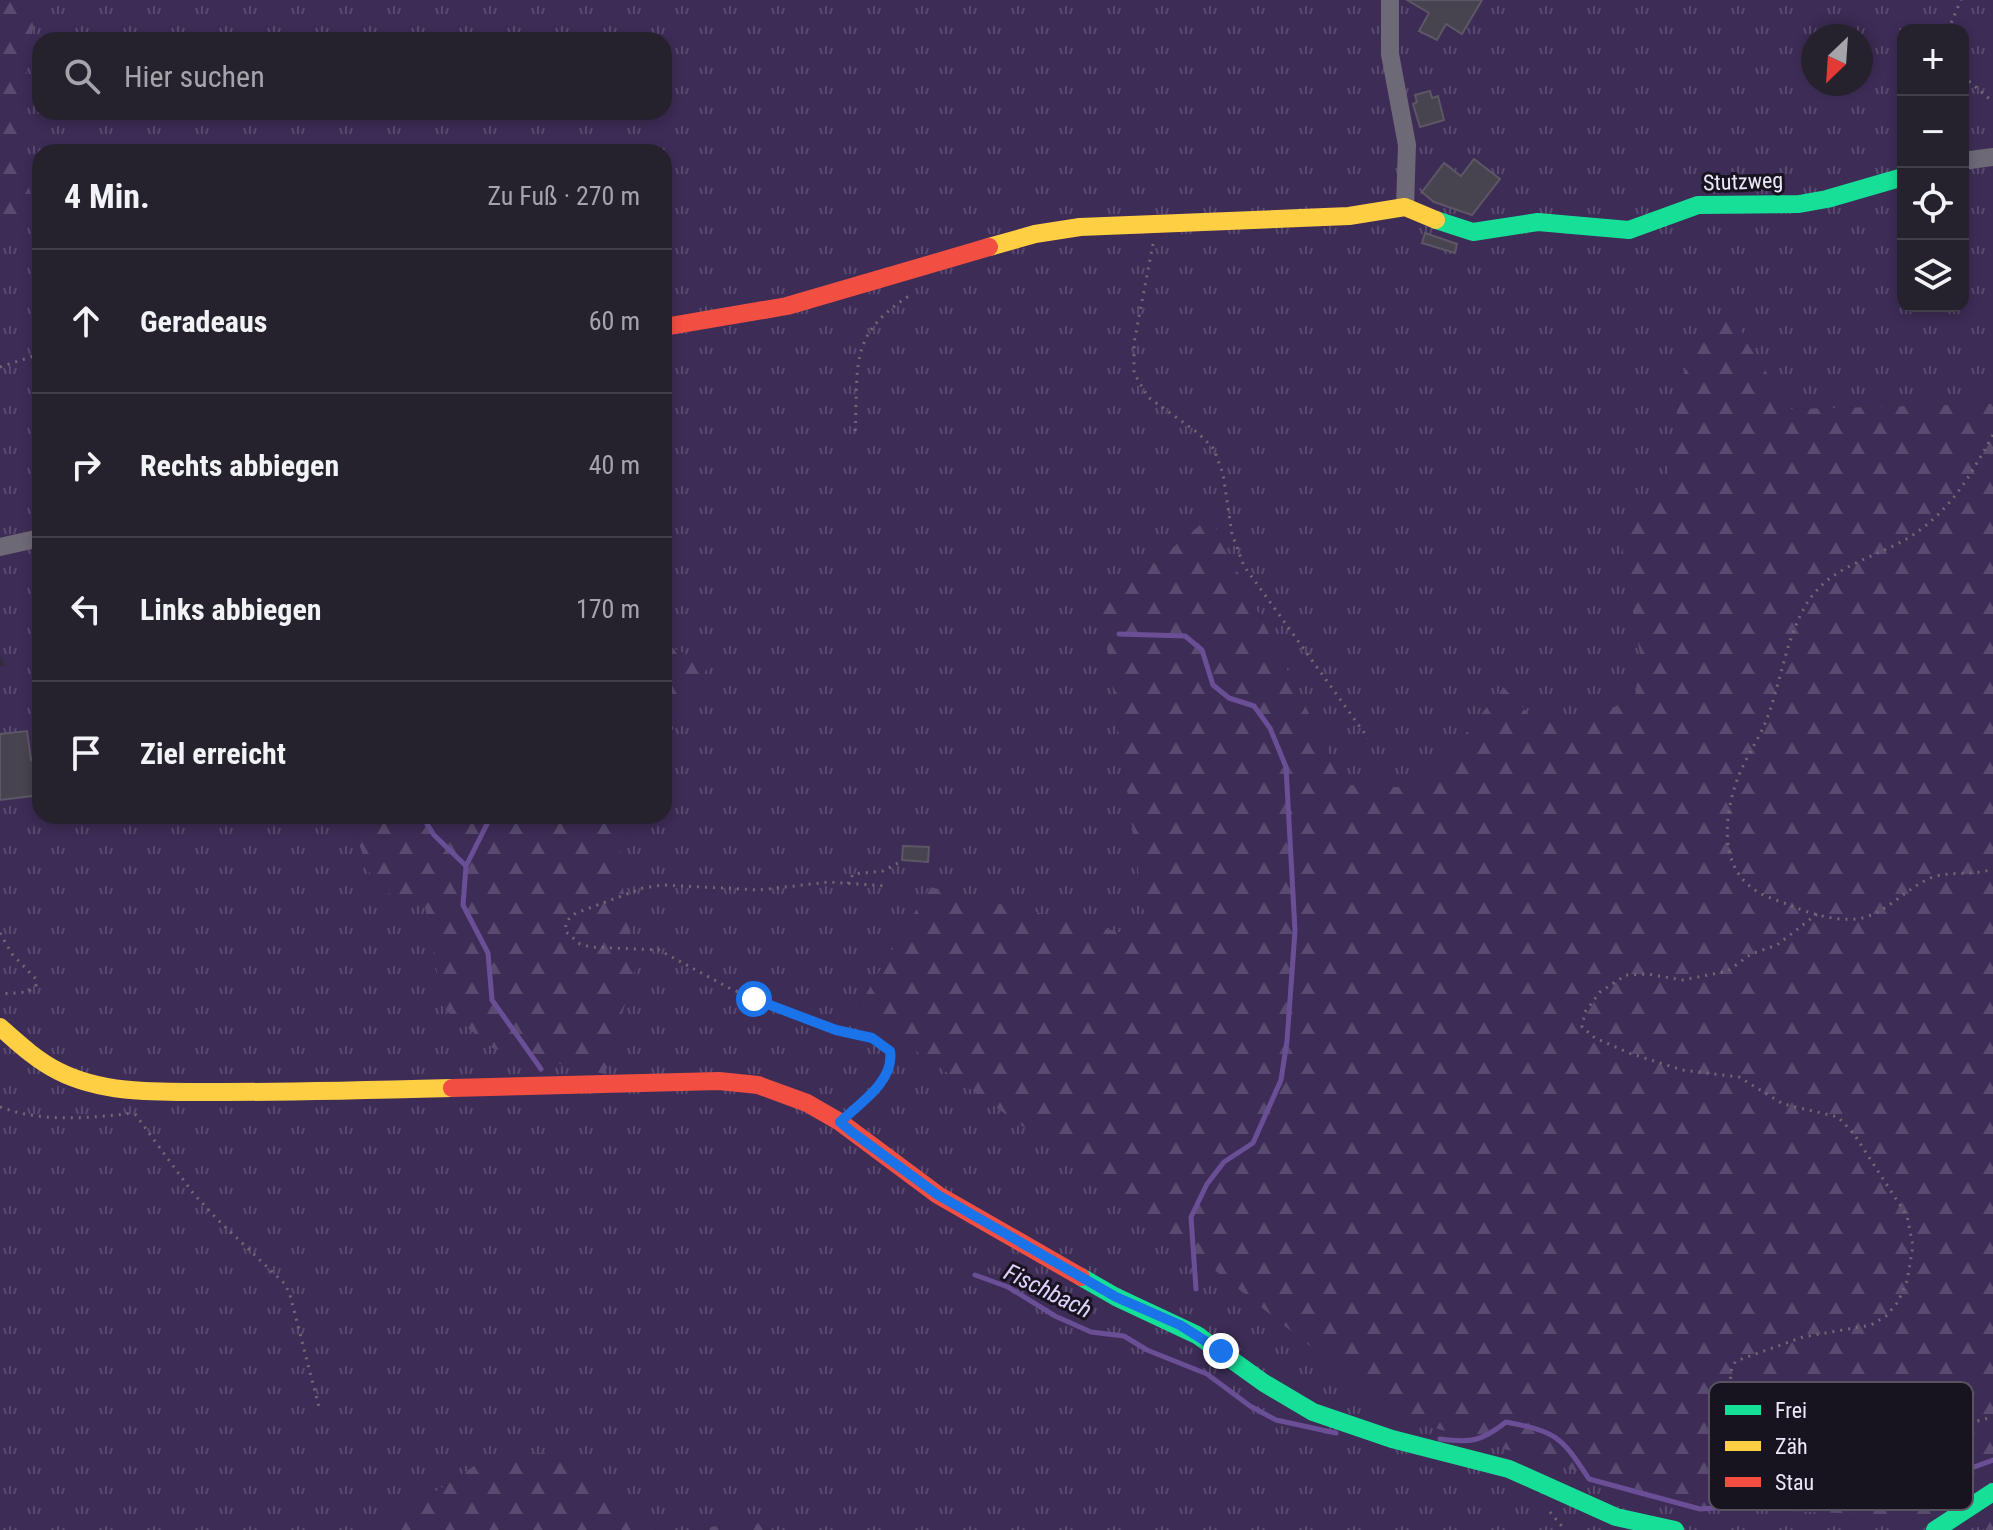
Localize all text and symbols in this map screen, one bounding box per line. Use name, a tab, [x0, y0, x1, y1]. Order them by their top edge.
north arrow	[1801, 24, 1873, 96]
map controls	[1897, 24, 1969, 312]
button: +	[1897, 24, 1969, 96]
search box	[32, 32, 672, 120]
icon: search	[60, 54, 104, 98]
text: Hier suchen	[124, 59, 265, 94]
button: −	[1897, 96, 1969, 168]
street label: Stutzweg	[1703, 168, 1784, 195]
button: locate	[1897, 168, 1969, 240]
text: 4 Min.	[64, 176, 150, 216]
text: Zu Fuß · 270 m	[487, 181, 640, 211]
button: layers	[1897, 240, 1969, 312]
icon: ahead	[64, 299, 108, 343]
text: Geradeaus	[140, 304, 267, 339]
text: 60 m	[589, 306, 640, 336]
icon: right	[64, 443, 108, 487]
text: Rechts abbiegen	[140, 448, 339, 483]
text: 40 m	[589, 450, 640, 480]
icon: left	[64, 587, 108, 631]
text: Links abbiegen	[140, 592, 322, 627]
text: 170 m	[576, 594, 640, 624]
icon: arrive	[64, 731, 108, 775]
text: Ziel erreicht	[140, 736, 286, 771]
route start	[736, 981, 772, 1017]
water label: Fischbach	[1000, 1258, 1096, 1324]
route end	[1203, 1333, 1239, 1369]
legend	[1709, 1382, 1973, 1510]
text: Frei	[1775, 1398, 1807, 1423]
text: Zäh	[1775, 1434, 1808, 1459]
text: Stau	[1775, 1470, 1814, 1495]

